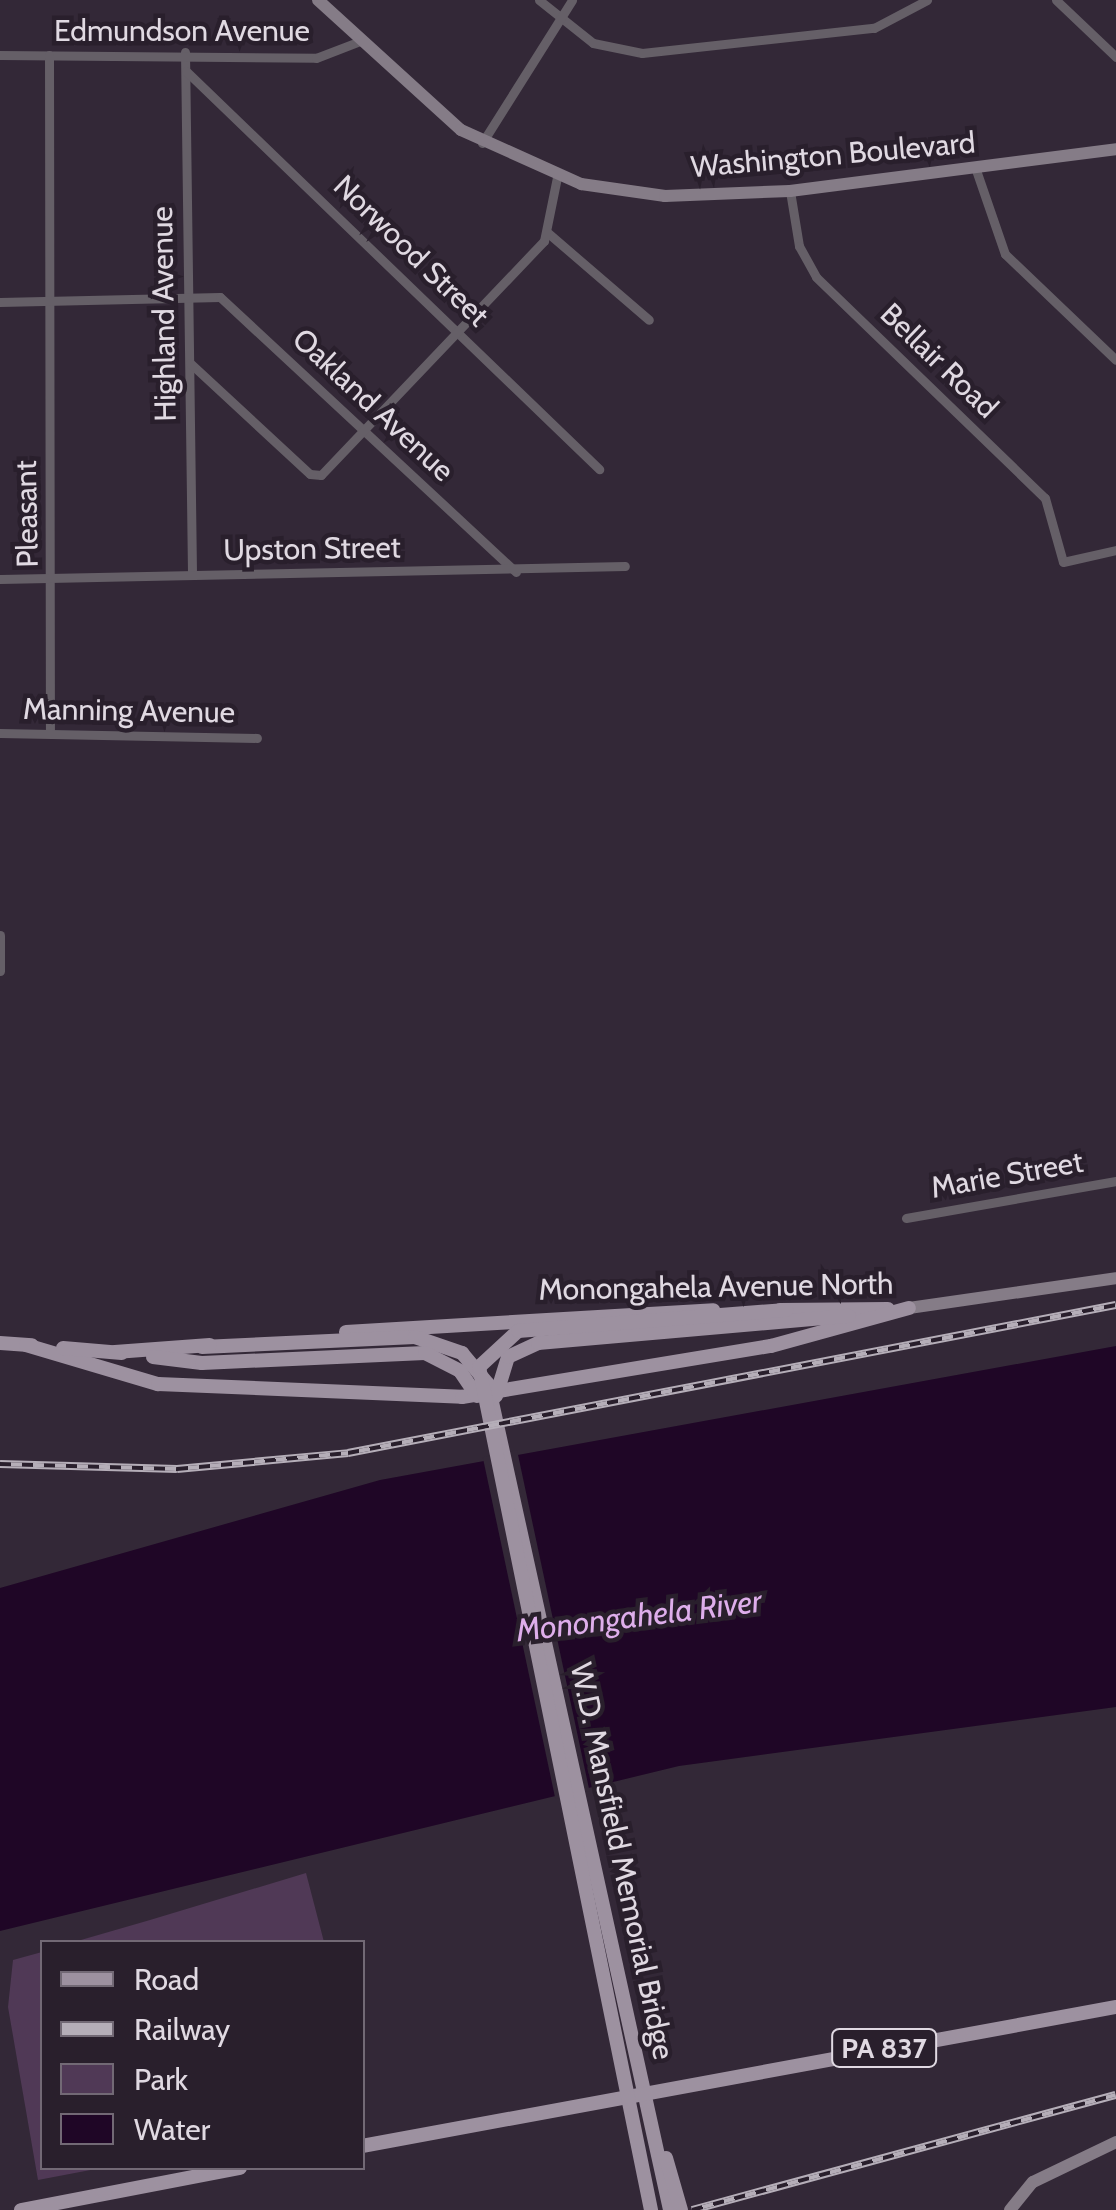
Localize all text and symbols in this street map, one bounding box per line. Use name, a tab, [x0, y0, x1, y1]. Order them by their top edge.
street label: Edmundson Avenue	[54, 13, 310, 49]
street label: Washington Boulevard	[689, 125, 977, 185]
street label: Norwood Street	[326, 168, 496, 334]
street label: Highland Avenue	[144, 206, 184, 422]
street label: Bellair Road	[873, 296, 1005, 426]
street label: Oakland Avenue	[285, 321, 461, 489]
street label: Pleasant	[8, 460, 46, 568]
street label: Upston Street	[223, 529, 401, 569]
street label: Manning Avenue	[23, 691, 235, 731]
street label: Marie Street	[928, 1144, 1086, 1206]
street label: Monongahela Avenue North	[538, 1266, 894, 1308]
water label: Monongahela River	[514, 1582, 764, 1650]
street label: W.D. Mansfield Memorial Bridge	[562, 1659, 682, 2063]
legend	[40, 1940, 365, 2170]
text: Road	[134, 1961, 199, 1998]
text: Railway	[134, 2011, 230, 2048]
road number: PA 837	[829, 2025, 939, 2071]
text: Park	[134, 2061, 188, 2098]
text: Water	[134, 2111, 210, 2148]

